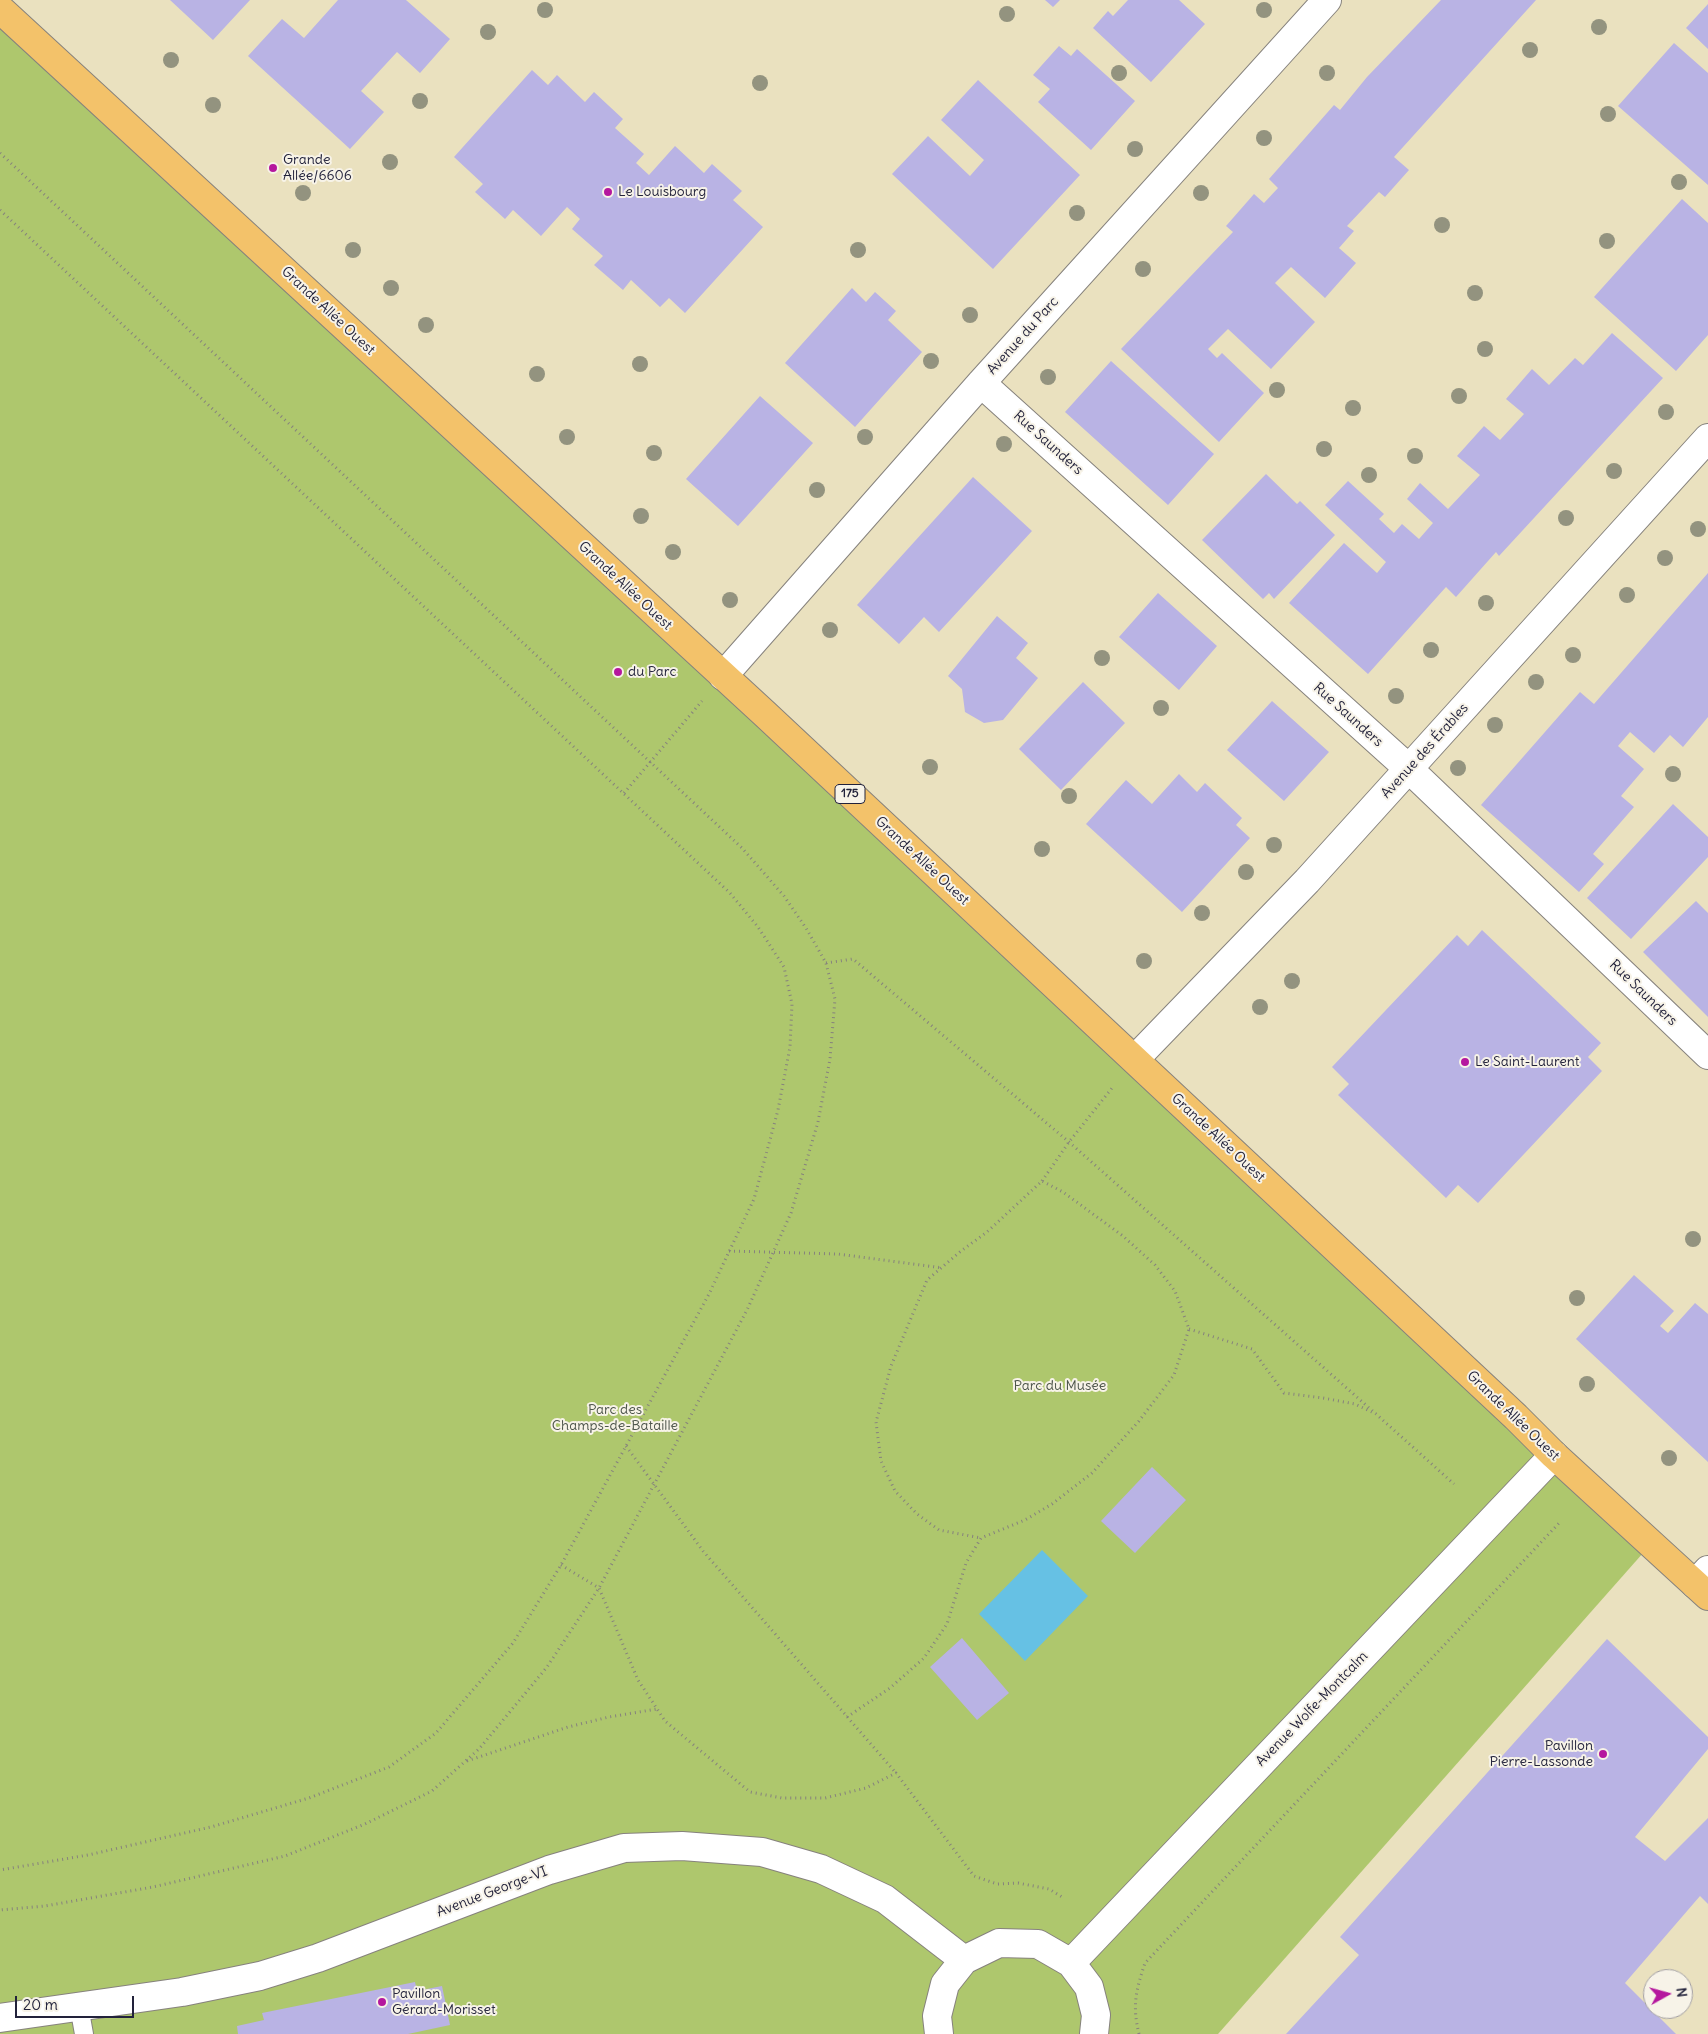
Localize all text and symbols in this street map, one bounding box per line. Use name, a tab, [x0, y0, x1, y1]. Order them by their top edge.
place label: Grande Allée/6606	[283, 152, 352, 184]
marker: Grande Allée/6606	[267, 162, 279, 174]
place label: Le Louisbourg	[618, 184, 706, 200]
marker: Le Louisbourg	[602, 186, 614, 198]
street label: Grande Allée Ouest	[278, 263, 378, 359]
street label: Avenue du Parc	[984, 294, 1062, 378]
street label: Rue Saunders	[1010, 407, 1086, 479]
street label: Grande Allée Ouest	[575, 538, 675, 634]
place label: du Parc	[628, 664, 677, 680]
marker: du Parc	[612, 666, 624, 678]
street label: Rue Saunders	[1310, 679, 1386, 751]
street label: Avenue des Érables	[1378, 700, 1472, 802]
road number: 175	[835, 784, 865, 804]
street label: Grande Allée Ouest	[872, 813, 972, 909]
street label: Rue Saunders	[1606, 957, 1680, 1029]
place label: Le Saint-Laurent	[1475, 1054, 1580, 1070]
marker: Le Saint-Laurent	[1459, 1056, 1471, 1068]
street label: Grande Allée Ouest	[1168, 1090, 1268, 1186]
street label: Grande Allée Ouest	[1463, 1368, 1563, 1464]
park label: Parc du Musée	[1014, 1378, 1106, 1394]
park label: Parc des Champs-de-Bataille	[552, 1402, 678, 1434]
street label: Avenue Wolfe-Montcalm	[1253, 1648, 1371, 1770]
place label: Pavillon Pierre-Lassonde	[1489, 1738, 1593, 1770]
marker: Pavillon Pierre-Lassonde	[1597, 1748, 1609, 1760]
street label: Avenue George-VI	[434, 1863, 550, 1921]
north arrow	[1643, 1969, 1693, 2019]
scale bar	[18, 1986, 136, 2018]
place label: Pavillon Gérard-Morisset	[392, 1986, 496, 2018]
text: N	[1672, 1986, 1691, 1998]
text: 20 m	[23, 1995, 58, 2014]
marker: Pavillon Gérard-Morisset	[376, 1996, 388, 2008]

